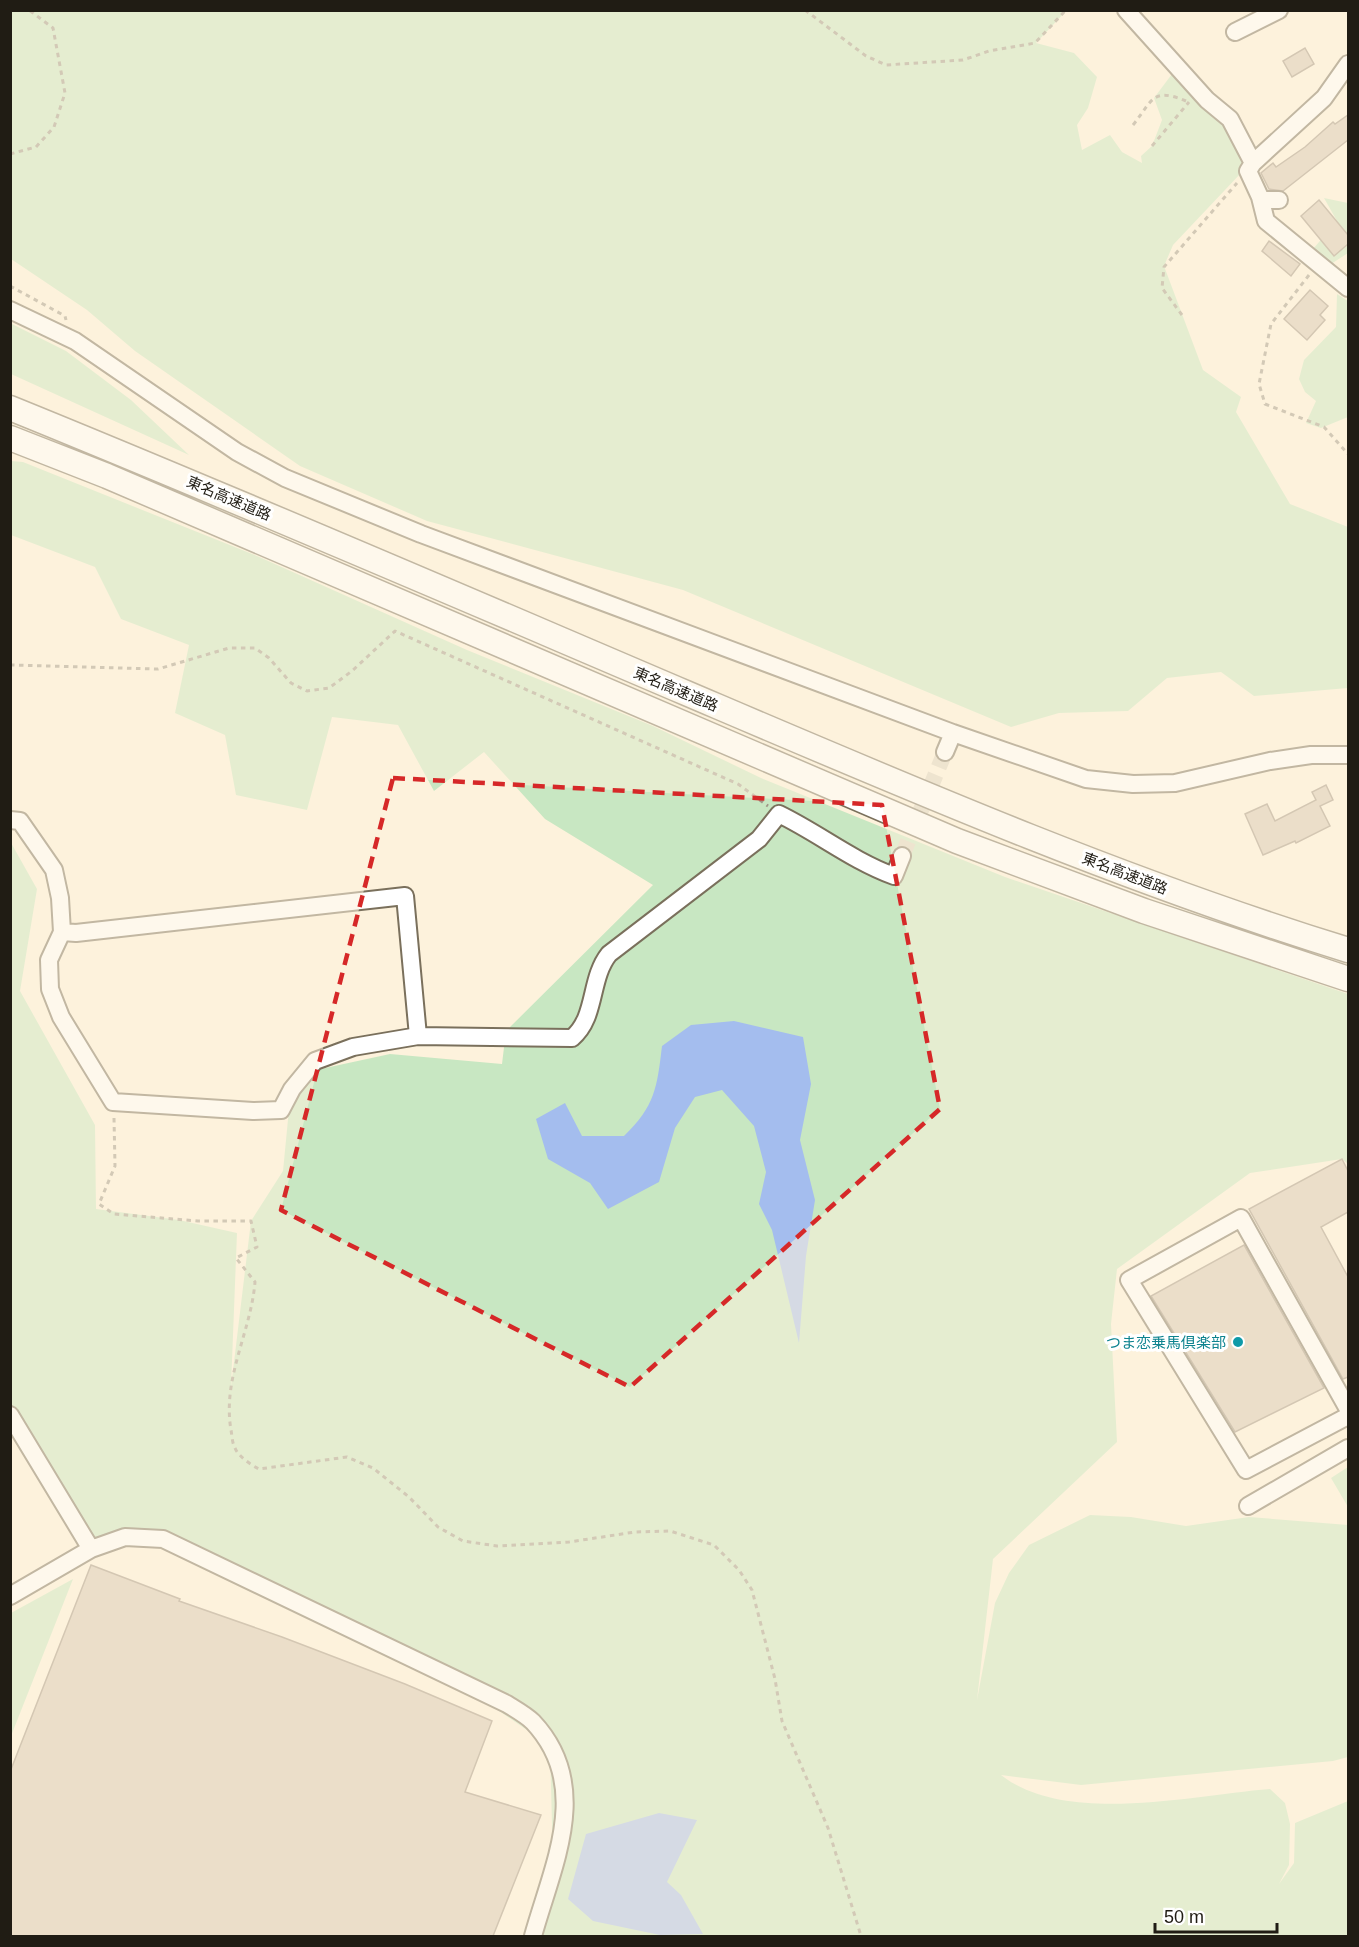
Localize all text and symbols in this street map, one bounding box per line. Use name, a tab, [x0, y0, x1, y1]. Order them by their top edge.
street label: 東名高速道路	[184, 473, 274, 523]
street label: 東名高速道路	[631, 664, 721, 714]
street label: 東名高速道路	[1080, 849, 1170, 897]
place label: つま恋乗馬倶楽部	[1106, 1334, 1226, 1351]
marker: つま恋乗馬倶楽部	[1231, 1335, 1245, 1349]
scale bar	[1155, 1896, 1276, 1934]
text: 50 m	[1164, 1907, 1204, 1927]

